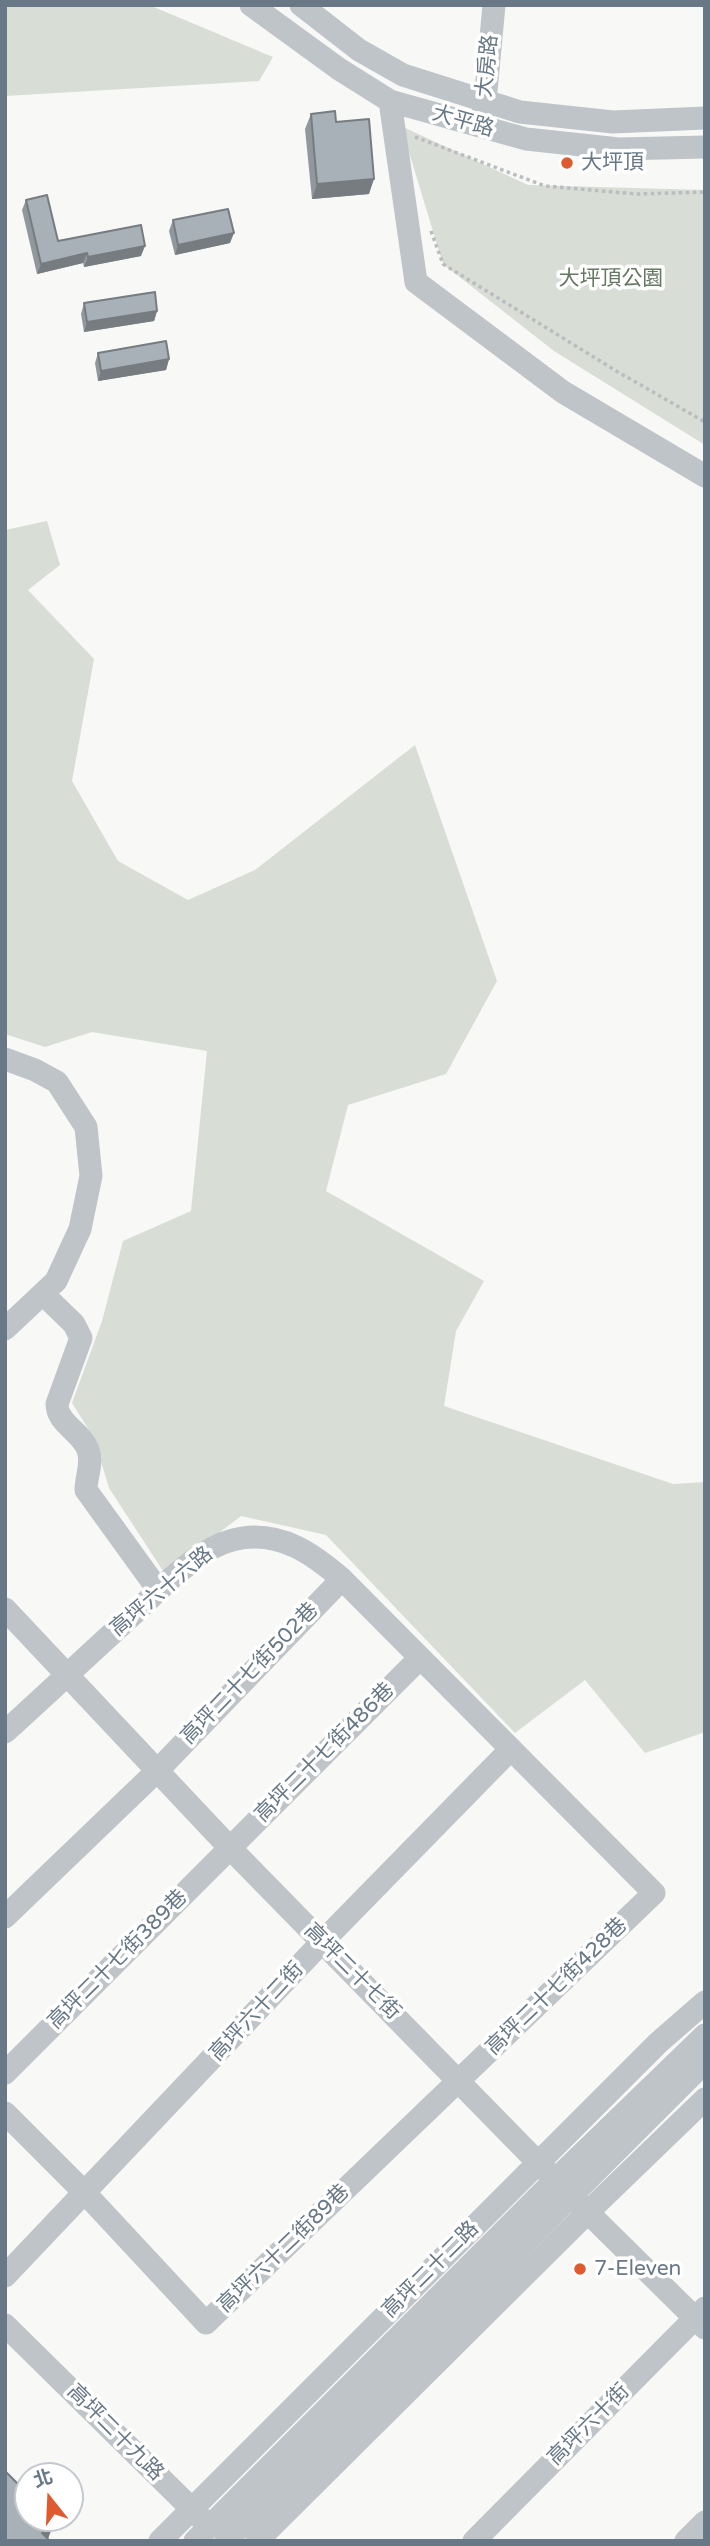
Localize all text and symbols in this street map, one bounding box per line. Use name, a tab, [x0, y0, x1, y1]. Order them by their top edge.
street label: 大房路	[472, 33, 504, 99]
street label: 大平路	[429, 101, 497, 143]
place label: 大坪頂	[581, 150, 644, 176]
marker: 大坪頂	[559, 155, 575, 171]
park label: 大坪頂公園	[559, 266, 663, 292]
street label: 高坪六十六路	[106, 1542, 218, 1642]
street label: 高坪二十七街502巷	[176, 1598, 324, 1750]
street label: 高坪二十七街486巷	[250, 1678, 400, 1828]
street label: 高坪二十七街389巷	[43, 1885, 193, 2035]
street label: 高坪二十七街428巷	[481, 1913, 633, 2061]
street label: 高坪二十七街	[299, 1919, 405, 2025]
street label: 高坪六十二街	[205, 1957, 309, 2067]
street label: 高坪六十二街89巷	[213, 2180, 355, 2318]
street label: 高坪二十二路	[378, 2217, 484, 2323]
place label: 7-Eleven	[594, 2256, 681, 2282]
marker: 7-Eleven	[572, 2261, 588, 2277]
street label: 高坪六十街	[543, 2379, 635, 2471]
street label: 高坪二十九路	[62, 2380, 168, 2486]
north arrow	[14, 2462, 84, 2532]
text: 北	[31, 2466, 56, 2492]

